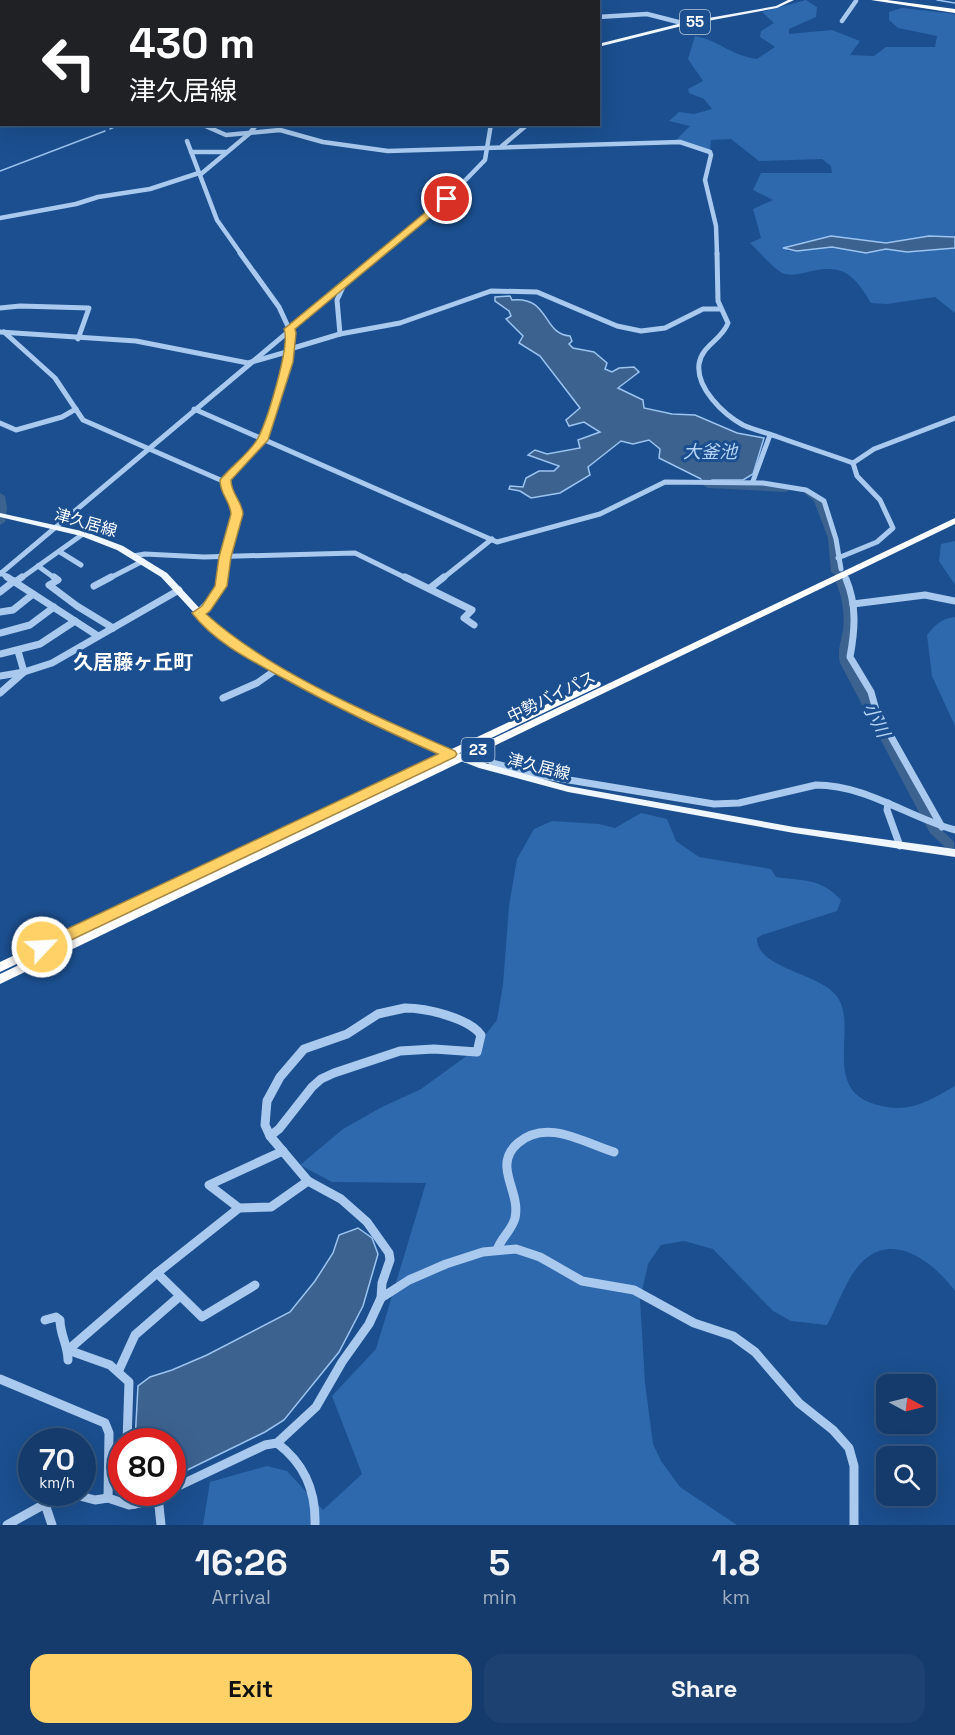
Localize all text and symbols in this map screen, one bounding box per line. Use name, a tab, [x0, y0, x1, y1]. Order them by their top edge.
road number: 55	[680, 10, 710, 34]
text: 430 m	[129, 17, 255, 70]
icon: left	[30, 24, 108, 102]
text: 津久居線	[129, 73, 237, 108]
pin	[421, 173, 472, 224]
icon: arrive	[430, 182, 463, 215]
water label: 大釜池	[683, 440, 739, 463]
street label: 津久居線	[52, 504, 120, 541]
district label: 久居藤ヶ丘町	[73, 649, 193, 675]
street label: 中勢バイパス	[504, 666, 599, 727]
water label: 小川	[858, 699, 896, 743]
road number: 23	[462, 738, 494, 762]
street label: 津久居線	[505, 749, 572, 784]
position arrow	[10, 915, 74, 979]
north arrow	[876, 1374, 936, 1434]
map controls	[876, 1374, 936, 1506]
speed limit sign: 80	[108, 1428, 186, 1506]
text: 70	[39, 1440, 75, 1479]
button: search	[876, 1446, 936, 1506]
text: km/h	[39, 1473, 75, 1492]
text: 16:26	[195, 1540, 288, 1586]
text: 5	[489, 1540, 510, 1586]
text: 1.8	[712, 1540, 760, 1586]
text: Arrival	[212, 1584, 271, 1610]
text: min	[482, 1584, 517, 1610]
text: km	[722, 1584, 750, 1610]
button: Exit	[30, 1654, 472, 1723]
button: Share	[484, 1654, 925, 1723]

